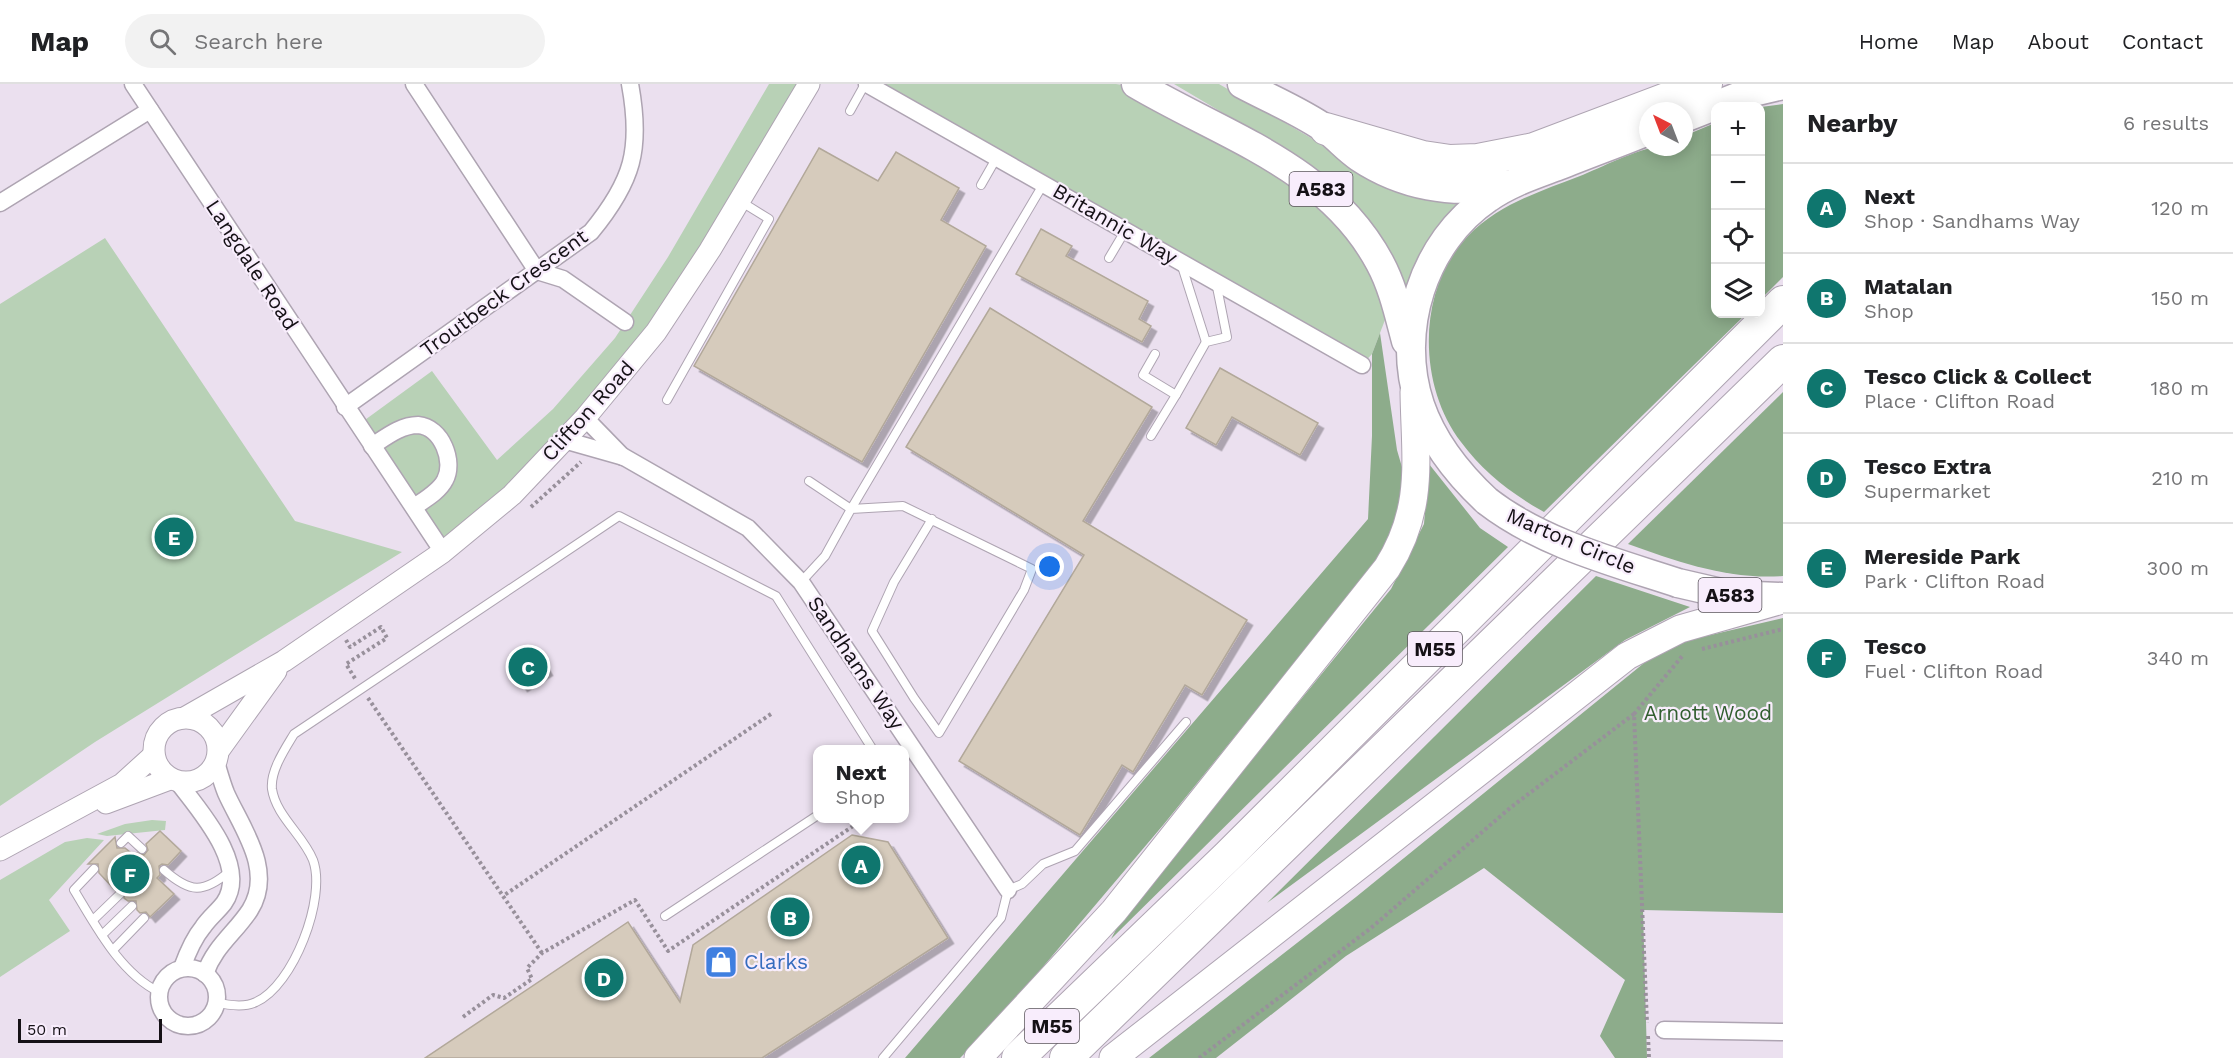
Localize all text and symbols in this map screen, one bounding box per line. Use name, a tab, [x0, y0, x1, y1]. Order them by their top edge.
search box	[125, 14, 545, 68]
text: Map	[30, 25, 89, 58]
icon: search	[146, 25, 179, 58]
text: Search here	[194, 29, 323, 54]
text: Home	[1859, 29, 1919, 54]
text: Map	[1952, 29, 1995, 54]
text: About	[2028, 29, 2089, 54]
text: Contact	[2122, 29, 2203, 54]
north arrow	[1639, 102, 1693, 156]
map controls	[1711, 102, 1765, 318]
button: +	[1711, 102, 1765, 156]
text: Nearby	[1807, 108, 1898, 138]
text: 6 results	[2123, 111, 2209, 135]
button: −	[1711, 156, 1765, 210]
road number: A583	[1290, 172, 1352, 206]
street label: Britannic Way	[1048, 178, 1182, 269]
text: Next	[1864, 184, 1915, 209]
street label: Langdale Road	[201, 195, 304, 335]
text: A	[1820, 196, 1833, 220]
text: 120 m	[2151, 196, 2209, 220]
text: Shop · Sandhams Way	[1864, 209, 2080, 233]
button: locate	[1711, 210, 1765, 264]
street label: Troutbeck Crescent	[415, 223, 592, 362]
button: layers	[1711, 264, 1765, 318]
text: Matalan	[1864, 274, 1953, 299]
text: B	[1820, 286, 1833, 310]
text: 150 m	[2151, 286, 2209, 310]
text: Shop	[1864, 299, 1914, 323]
street label: Clifton Road	[536, 355, 639, 466]
text: Tesco Click & Collect	[1864, 364, 2091, 389]
text: C	[1820, 376, 1833, 400]
text: 180 m	[2151, 376, 2209, 400]
text: Place · Clifton Road	[1864, 389, 2055, 413]
text: Tesco Extra	[1864, 454, 1991, 479]
text: D	[1819, 466, 1834, 490]
text: 210 m	[2151, 466, 2209, 490]
text: Supermarket	[1864, 479, 1990, 503]
street label: Marton Circle	[1503, 502, 1639, 579]
pin: E	[154, 514, 194, 560]
text: Mereside Park	[1864, 544, 2020, 569]
your location	[1035, 552, 1064, 581]
text: E	[1820, 556, 1833, 580]
text: 300 m	[2147, 556, 2209, 580]
text: Park · Clifton Road	[1864, 569, 2045, 593]
road number: A583	[1698, 578, 1762, 612]
street label: Sandhams Way	[803, 591, 910, 734]
road number: M55	[1408, 632, 1462, 666]
text: Tesco	[1864, 634, 1926, 659]
pin: C	[508, 644, 548, 690]
text: F	[1820, 646, 1833, 670]
text: 340 m	[2147, 646, 2209, 670]
text: Fuel · Clifton Road	[1864, 659, 2043, 683]
park label: Arnott Wood	[1644, 700, 1772, 725]
popup	[813, 745, 909, 823]
text: Next	[836, 760, 886, 785]
text: Shop	[836, 785, 885, 809]
pin: A	[842, 842, 880, 888]
pin: F	[110, 852, 150, 896]
pin: B	[770, 894, 810, 940]
shop icon: Clarks	[703, 944, 739, 980]
place label: Clarks	[744, 949, 808, 974]
pin: D	[584, 956, 624, 1000]
road number: M55	[1025, 1009, 1079, 1043]
scale bar	[18, 1016, 162, 1044]
text: 50 m	[27, 1020, 67, 1039]

